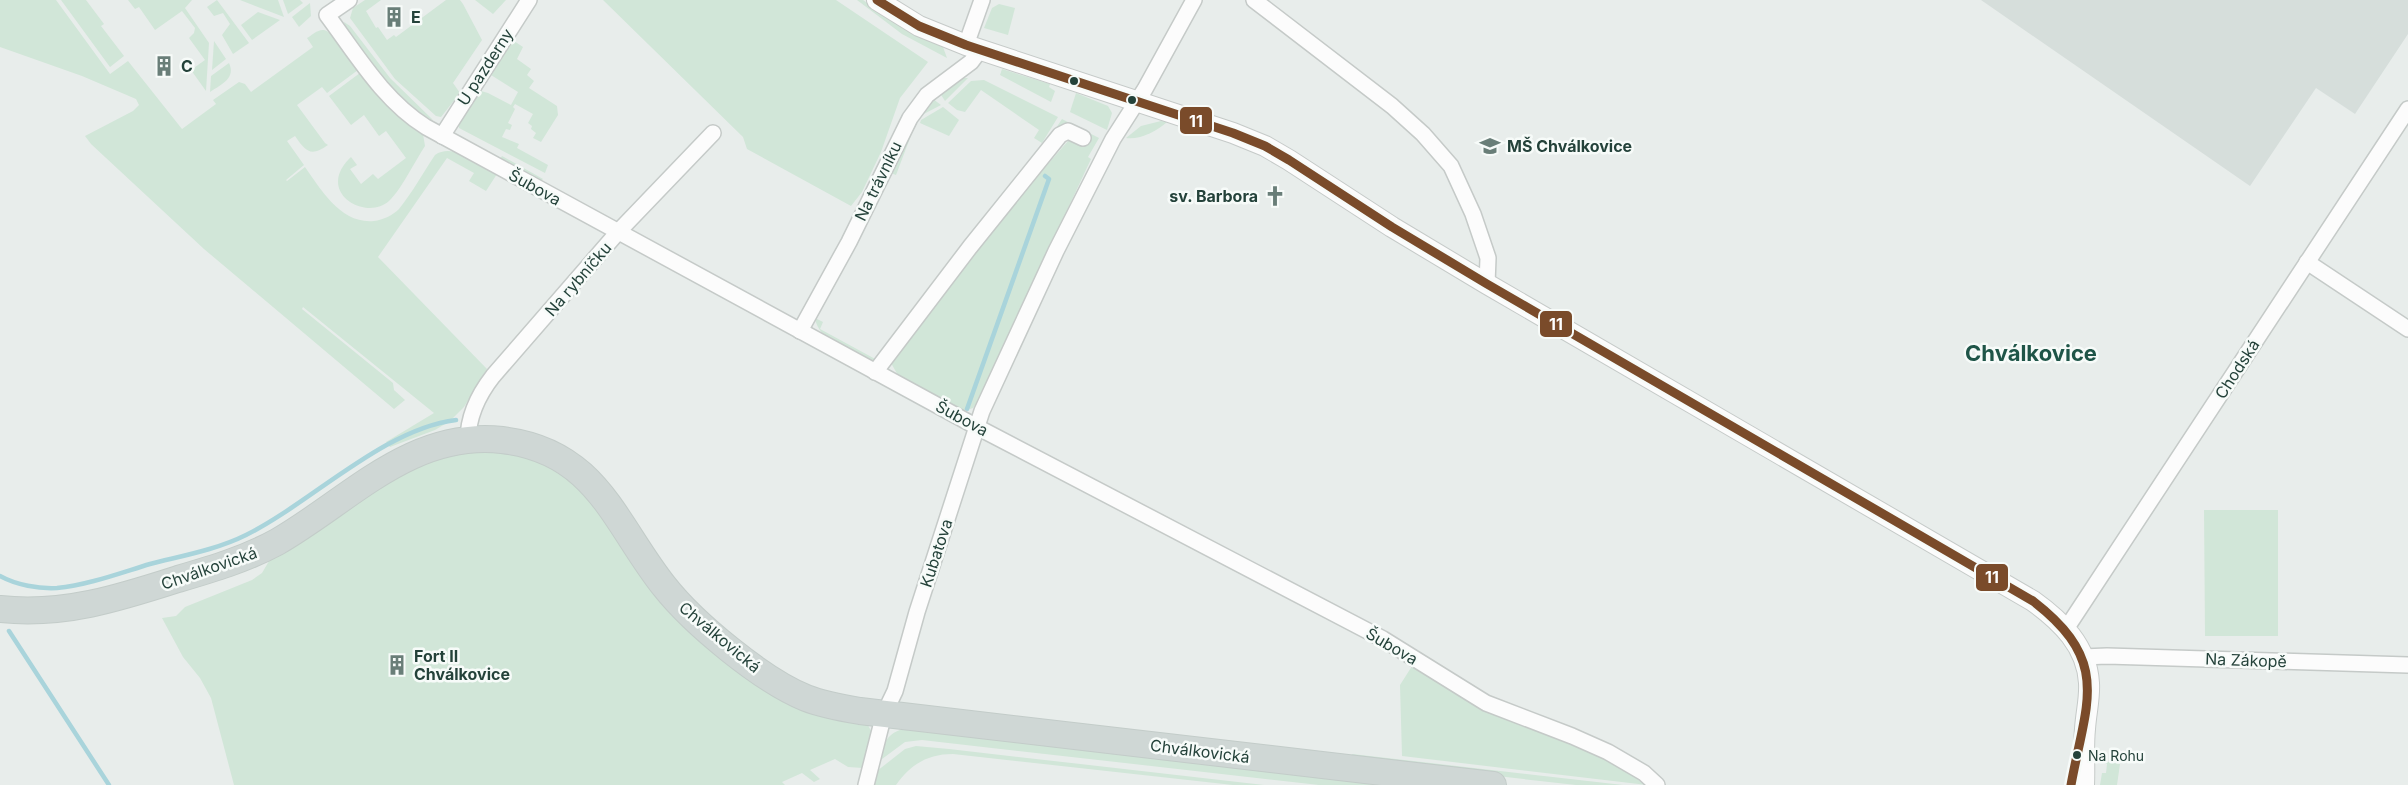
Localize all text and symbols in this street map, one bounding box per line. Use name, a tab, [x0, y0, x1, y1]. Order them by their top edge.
building icon: E	[382, 5, 406, 29]
place label: E	[411, 7, 421, 27]
street label: U pazderny	[453, 25, 517, 109]
building icon: C	[152, 54, 176, 78]
place label: C	[181, 56, 193, 76]
unlabelled marker	[1068, 75, 1080, 87]
unlabelled marker	[1126, 94, 1138, 106]
line badge: 11	[1179, 106, 1213, 135]
text: 11	[1189, 111, 1203, 131]
school or university icon: MŠ Chválkovice	[1478, 134, 1502, 158]
place label: MŠ Chválkovice	[1507, 136, 1632, 156]
street label: Na trávníku	[850, 138, 906, 224]
street label: Šubova	[505, 165, 565, 209]
church icon: sv. Barbora	[1263, 184, 1287, 208]
place label: sv. Barbora	[1169, 186, 1258, 206]
street label: Na rybníčku	[540, 238, 616, 320]
line badge: 11	[1539, 310, 1573, 338]
text: 11	[1549, 314, 1563, 334]
street label: Chodská	[2210, 336, 2264, 402]
district label: Chválkovice	[1965, 340, 2097, 366]
street label: Šubova	[932, 396, 992, 440]
street label: Kubatova	[916, 516, 956, 590]
street label: Chválkovická	[158, 542, 260, 594]
line badge: 11	[1975, 563, 2009, 592]
text: 11	[1985, 567, 1999, 587]
street label: Chválkovická	[675, 597, 765, 677]
street label: Šubova	[1362, 623, 1422, 669]
place label: Fort II Chválkovice	[414, 646, 510, 684]
street label: Na Zákopě	[2205, 649, 2287, 671]
building icon: Fort II Chválkovice	[385, 653, 409, 677]
street label: Chválkovická	[1149, 735, 1251, 767]
place label: Na Rohu	[2088, 747, 2144, 764]
marker: Na Rohu	[2071, 749, 2083, 761]

